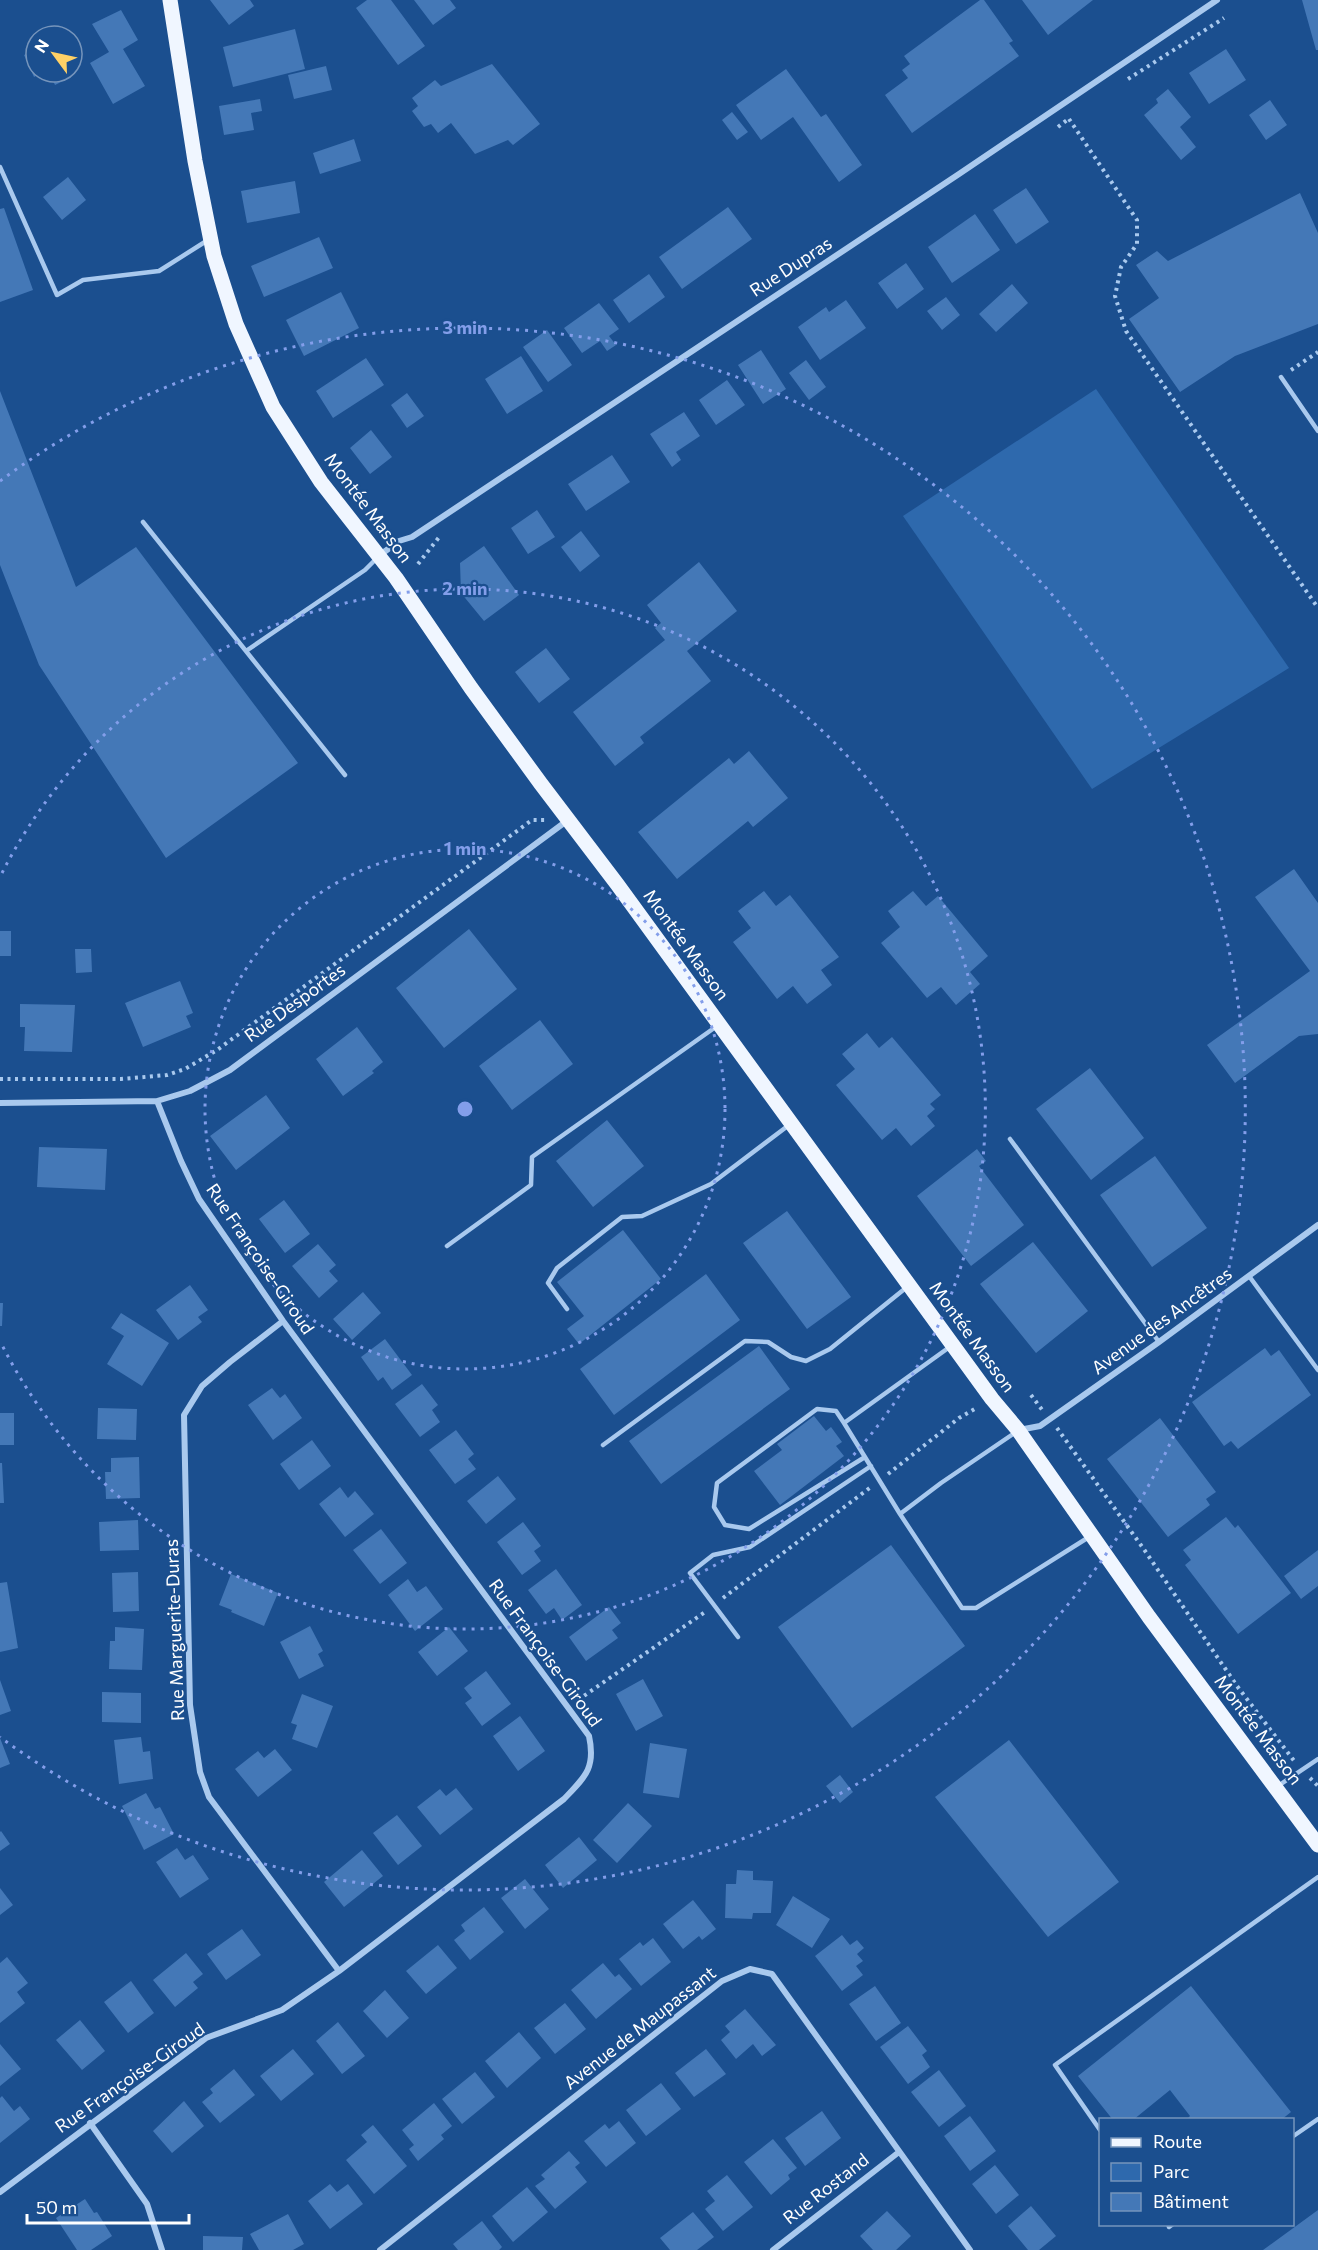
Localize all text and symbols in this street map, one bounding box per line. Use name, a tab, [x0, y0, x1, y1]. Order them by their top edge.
north arrow	[24, 24, 84, 84]
text: N	[30, 35, 52, 56]
street label: Rue Dupras	[745, 231, 836, 301]
text: 3 min	[442, 316, 488, 338]
street label: Montée Masson	[320, 448, 417, 567]
text: 2 min	[443, 577, 487, 599]
text: 1 min	[444, 837, 486, 859]
street label: Montée Masson	[639, 885, 734, 1004]
street label: Rue Desportes	[240, 958, 349, 1046]
centre of rings	[455, 1099, 475, 1119]
street label: Rue Françoise-Giroud	[202, 1179, 320, 1338]
street label: Avenue des Ancêtres	[1087, 1262, 1236, 1378]
street label: Montée Masson	[925, 1277, 1020, 1396]
street label: Rue Marguerite-Duras	[160, 1539, 188, 1721]
street label: Rue Françoise-Giroud	[485, 1574, 607, 1731]
street label: Montée Masson	[1210, 1670, 1307, 1789]
street label: Avenue de Maupassant	[559, 1961, 720, 2093]
street label: Rue Françoise-Giroud	[51, 2017, 208, 2137]
legend	[1099, 2118, 1294, 2226]
text: Route	[1153, 2130, 1202, 2152]
street label: Rue Rostand	[778, 2148, 873, 2228]
text: Parc	[1153, 2160, 1190, 2182]
scale bar	[27, 2187, 189, 2225]
text: Bâtiment	[1153, 2190, 1229, 2212]
text: 50 m	[36, 2196, 77, 2218]

